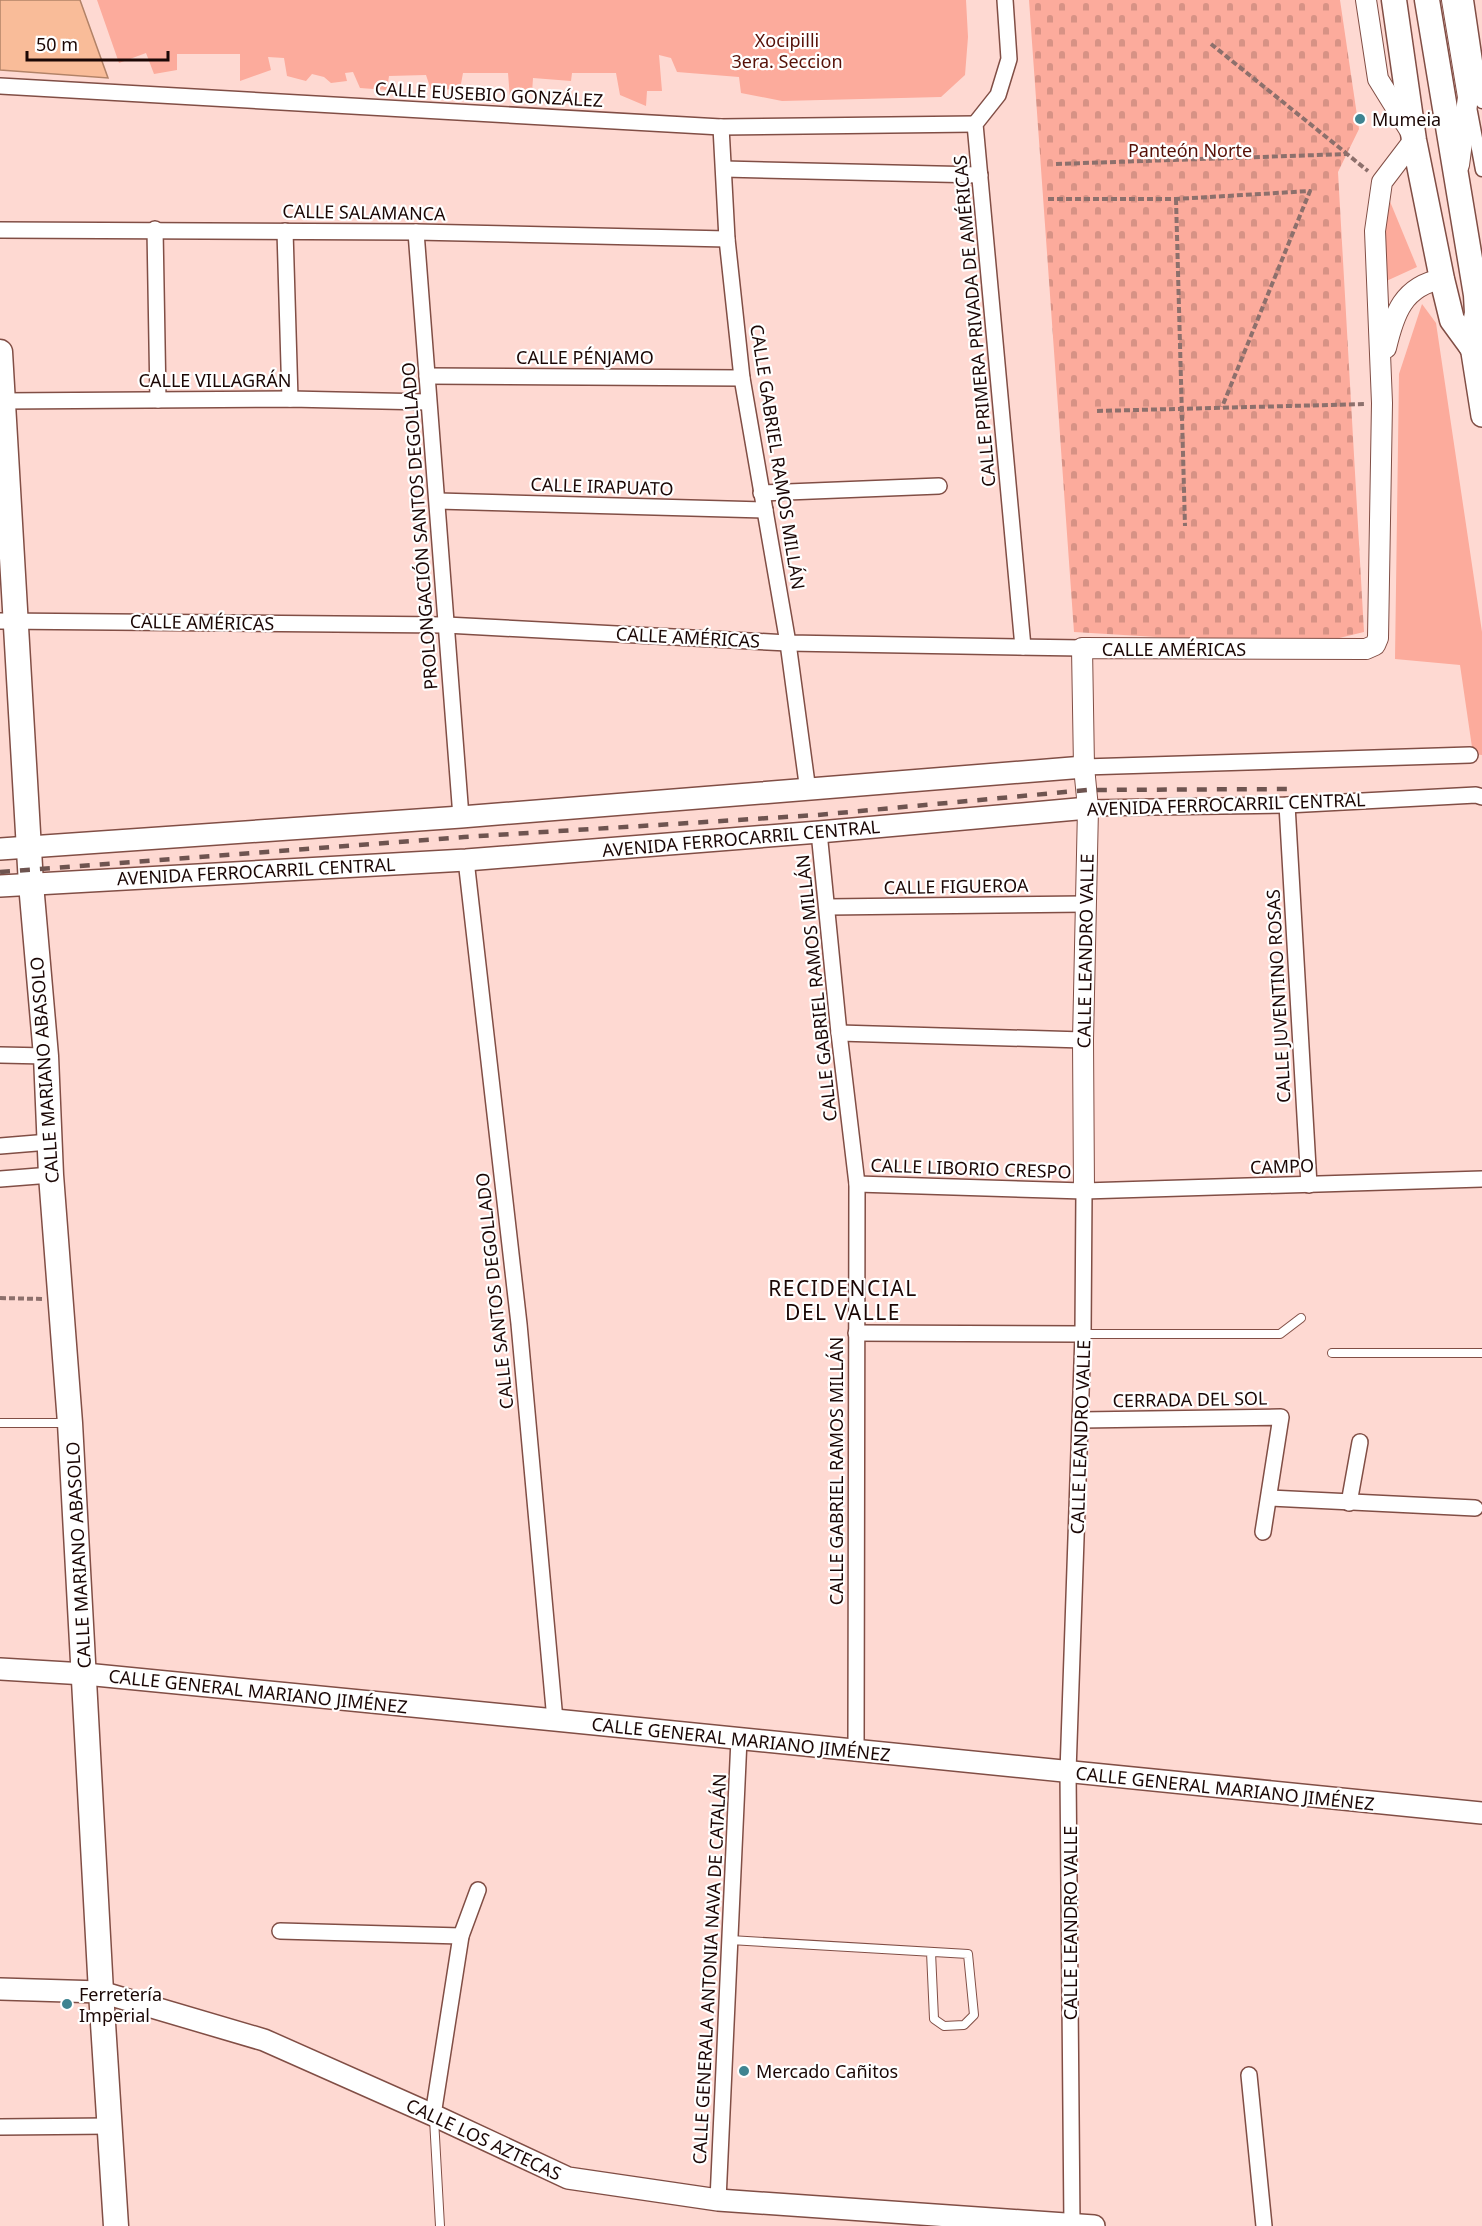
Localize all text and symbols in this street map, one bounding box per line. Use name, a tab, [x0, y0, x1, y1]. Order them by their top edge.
scale bar	[27, 24, 168, 62]
park label: Xocipilli 3era. Seccion	[731, 28, 843, 73]
text: 50 m	[36, 32, 78, 56]
street label: CALLE EUSEBIO GONZÁLEZ	[374, 76, 604, 112]
place label: Mumeia	[1372, 107, 1441, 131]
marker: Mumeia	[1353, 112, 1367, 126]
park label: Panteón Norte	[1128, 138, 1252, 162]
street label: CALLE PRIMERA PRIVADA DE AMÉRICAS	[948, 154, 1000, 488]
street label: CALLE SALAMANCA	[282, 199, 446, 225]
street label: CALLE GABRIEL RAMOS MILLÁN	[745, 323, 811, 591]
street label: CALLE PÉNJAMO	[516, 345, 654, 369]
street label: PROLONGACIÓN SANTOS DEGOLLADO	[396, 361, 442, 691]
street label: CALLE VILLAGRÁN	[139, 368, 291, 392]
street label: CALLE IRAPUATO	[530, 472, 674, 500]
street label: CALLE AMÉRICAS	[130, 609, 274, 635]
street label: CALLE AMÉRICAS	[615, 621, 761, 653]
street label: CALLE AMÉRICAS	[1102, 637, 1246, 661]
street label: AVENIDA FERROCARRIL CENTRAL	[1086, 787, 1366, 821]
street label: AVENIDA FERROCARRIL CENTRAL	[601, 814, 881, 862]
street label: AVENIDA FERROCARRIL CENTRAL	[116, 852, 396, 890]
street label: CALLE GABRIEL RAMOS MILLÁN	[790, 853, 842, 1123]
street label: CALLE LEANDRO VALLE	[1071, 854, 1099, 1048]
street label: CALLE FIGUEROA	[884, 873, 1029, 899]
street label: CALLE JUVENTINO ROSAS	[1260, 888, 1296, 1104]
street label: CALLE MARIANO ABASOLO	[24, 956, 64, 1184]
street label: CALLE LIBORIO CRESPO	[870, 1152, 1072, 1184]
street label: CAMPO	[1250, 1153, 1314, 1179]
street label: CALLE SANTOS DEGOLLADO	[470, 1172, 518, 1410]
district label: RECIDENCIAL DEL VALLE	[768, 1274, 918, 1326]
street label: CALLE GABRIEL RAMOS MILLÁN	[824, 1337, 848, 1605]
street label: CALLE LEANDRO VALLE	[1065, 1339, 1095, 1535]
street label: CERRADA DEL SOL	[1112, 1386, 1268, 1412]
street label: CALLE MARIANO ABASOLO	[60, 1441, 96, 1669]
street label: CALLE GENERAL MARIANO JIMÉNEZ	[107, 1663, 409, 1719]
street label: CALLE GENERAL MARIANO JIMÉNEZ	[590, 1711, 892, 1767]
street label: CALLE GENERAL MARIANO JIMÉNEZ	[1074, 1760, 1376, 1816]
street label: CALLE GENERALA ANTONIA NAVA DE CATALÁN	[687, 1773, 731, 2165]
street label: CALLE LEANDRO VALLE	[1058, 1826, 1082, 2020]
place label: Ferretería Imperial	[79, 1982, 162, 2027]
marker: Ferretería Imperial	[60, 1997, 74, 2011]
place label: Mercado Cañitos	[756, 2059, 898, 2083]
marker: Mercado Cañitos	[737, 2064, 751, 2078]
street label: CALLE LOS AZTECAS	[402, 2092, 566, 2186]

